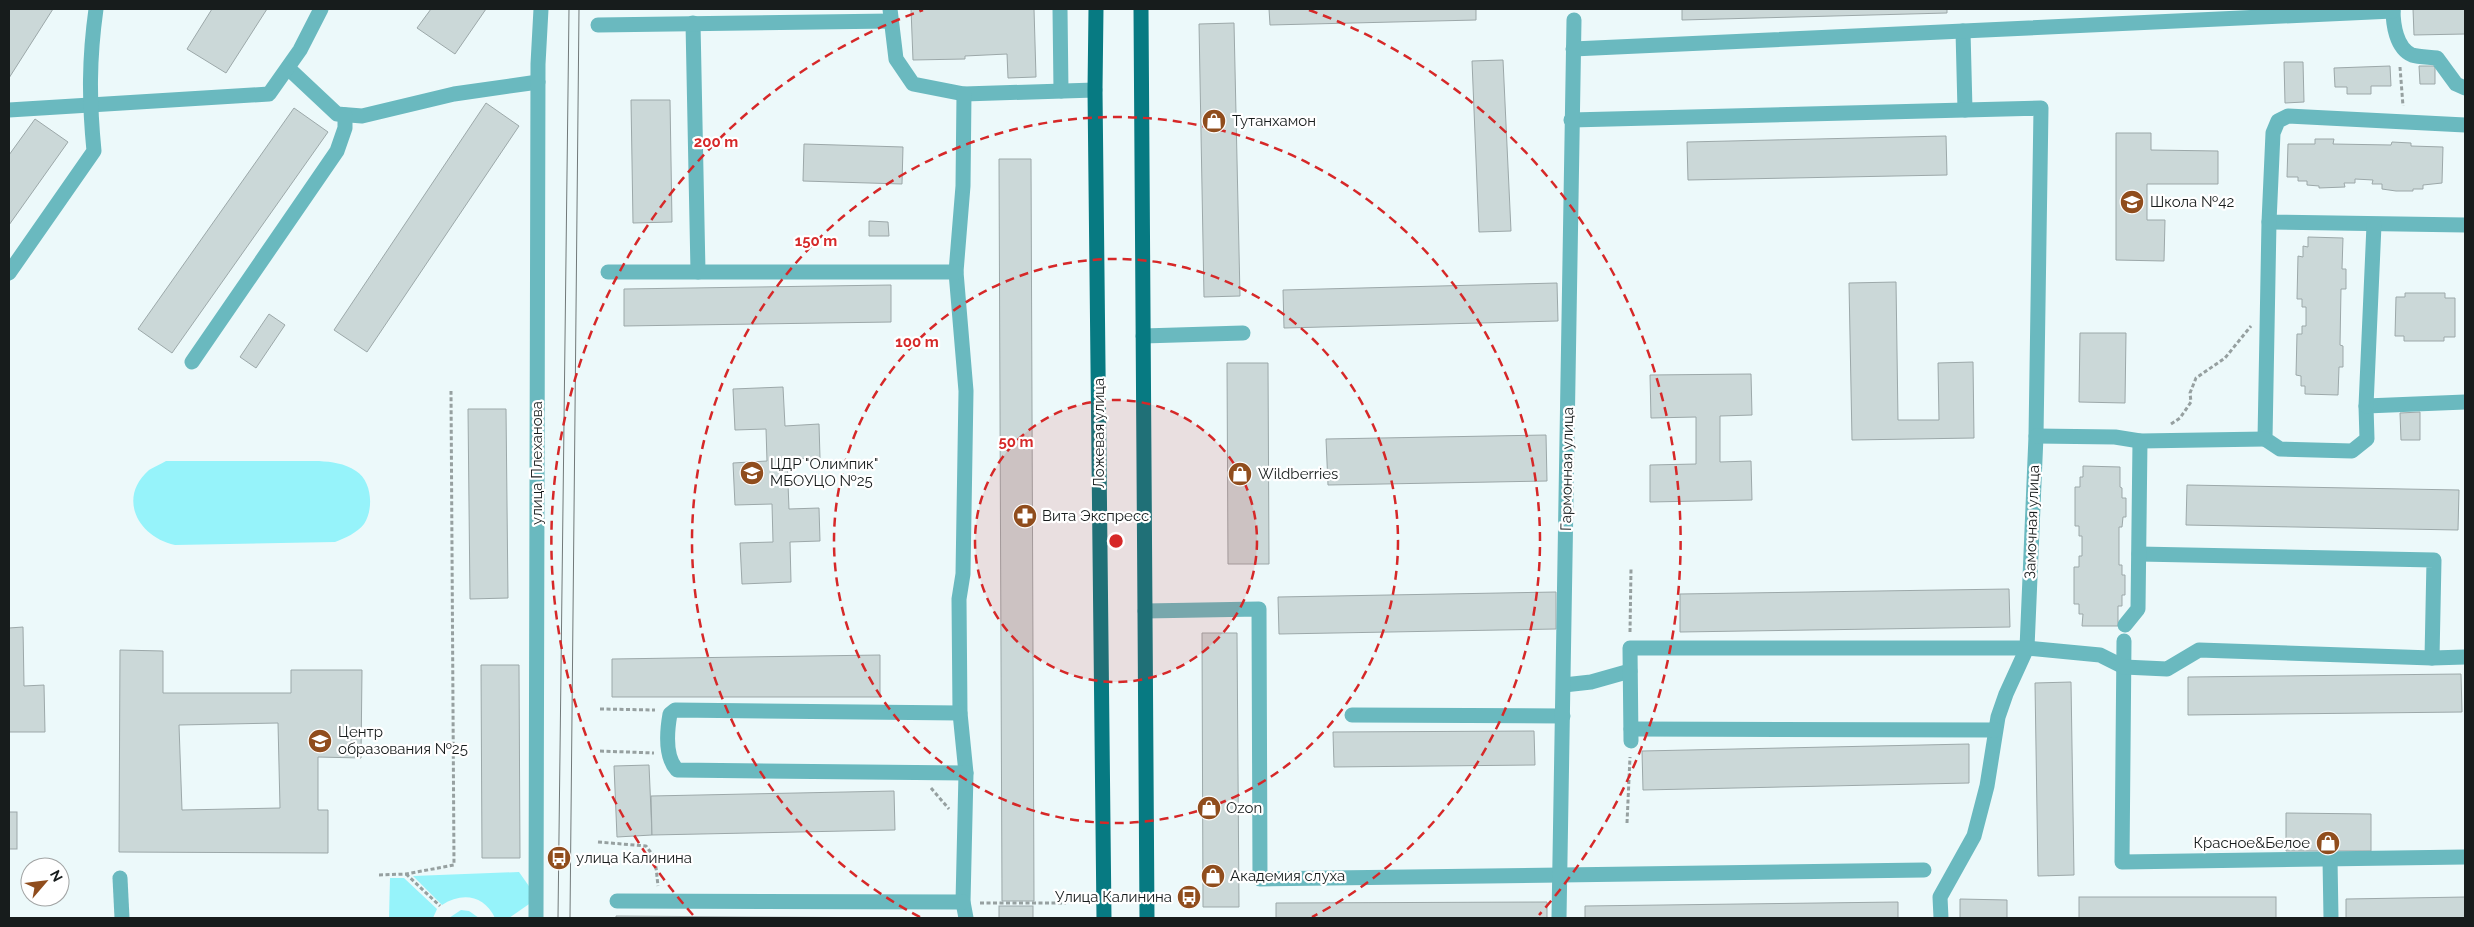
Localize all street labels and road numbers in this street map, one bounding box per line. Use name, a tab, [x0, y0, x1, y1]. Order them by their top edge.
street label: Ложевая улица	[1090, 378, 1108, 488]
street label: улица Плеханова	[528, 401, 546, 525]
street label: Гармонная улица	[1557, 407, 1577, 531]
street label: Замочная улица	[2021, 465, 2043, 579]

